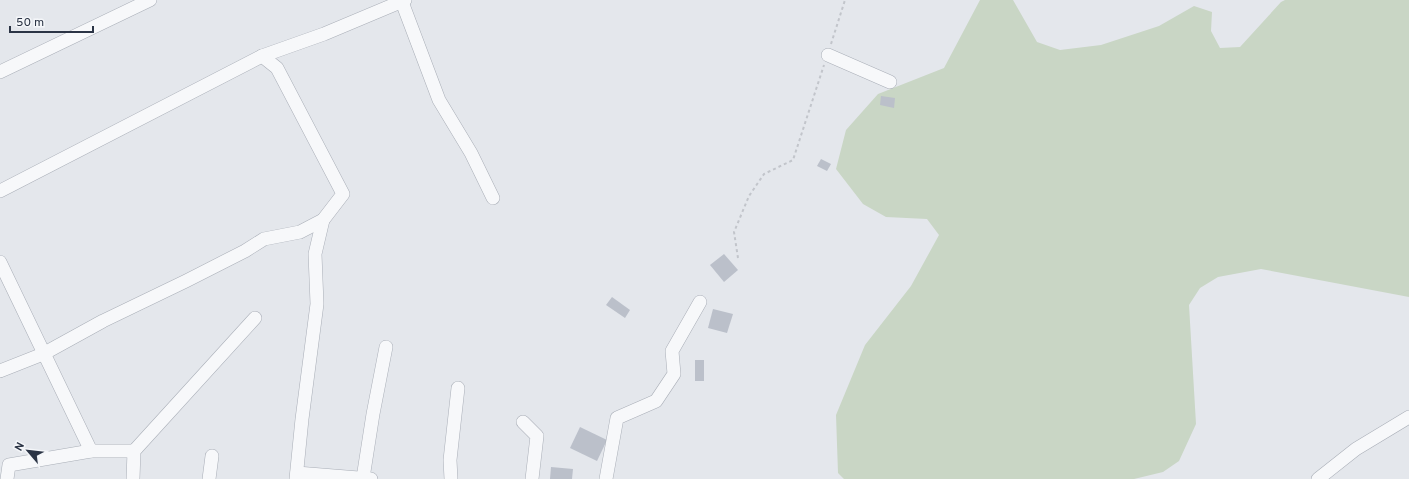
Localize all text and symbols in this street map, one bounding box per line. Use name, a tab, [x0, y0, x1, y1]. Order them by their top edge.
scale bar	[10, 8, 93, 34]
text: 50 m	[16, 15, 44, 31]
north arrow	[8, 431, 48, 471]
text: N	[12, 440, 28, 454]

